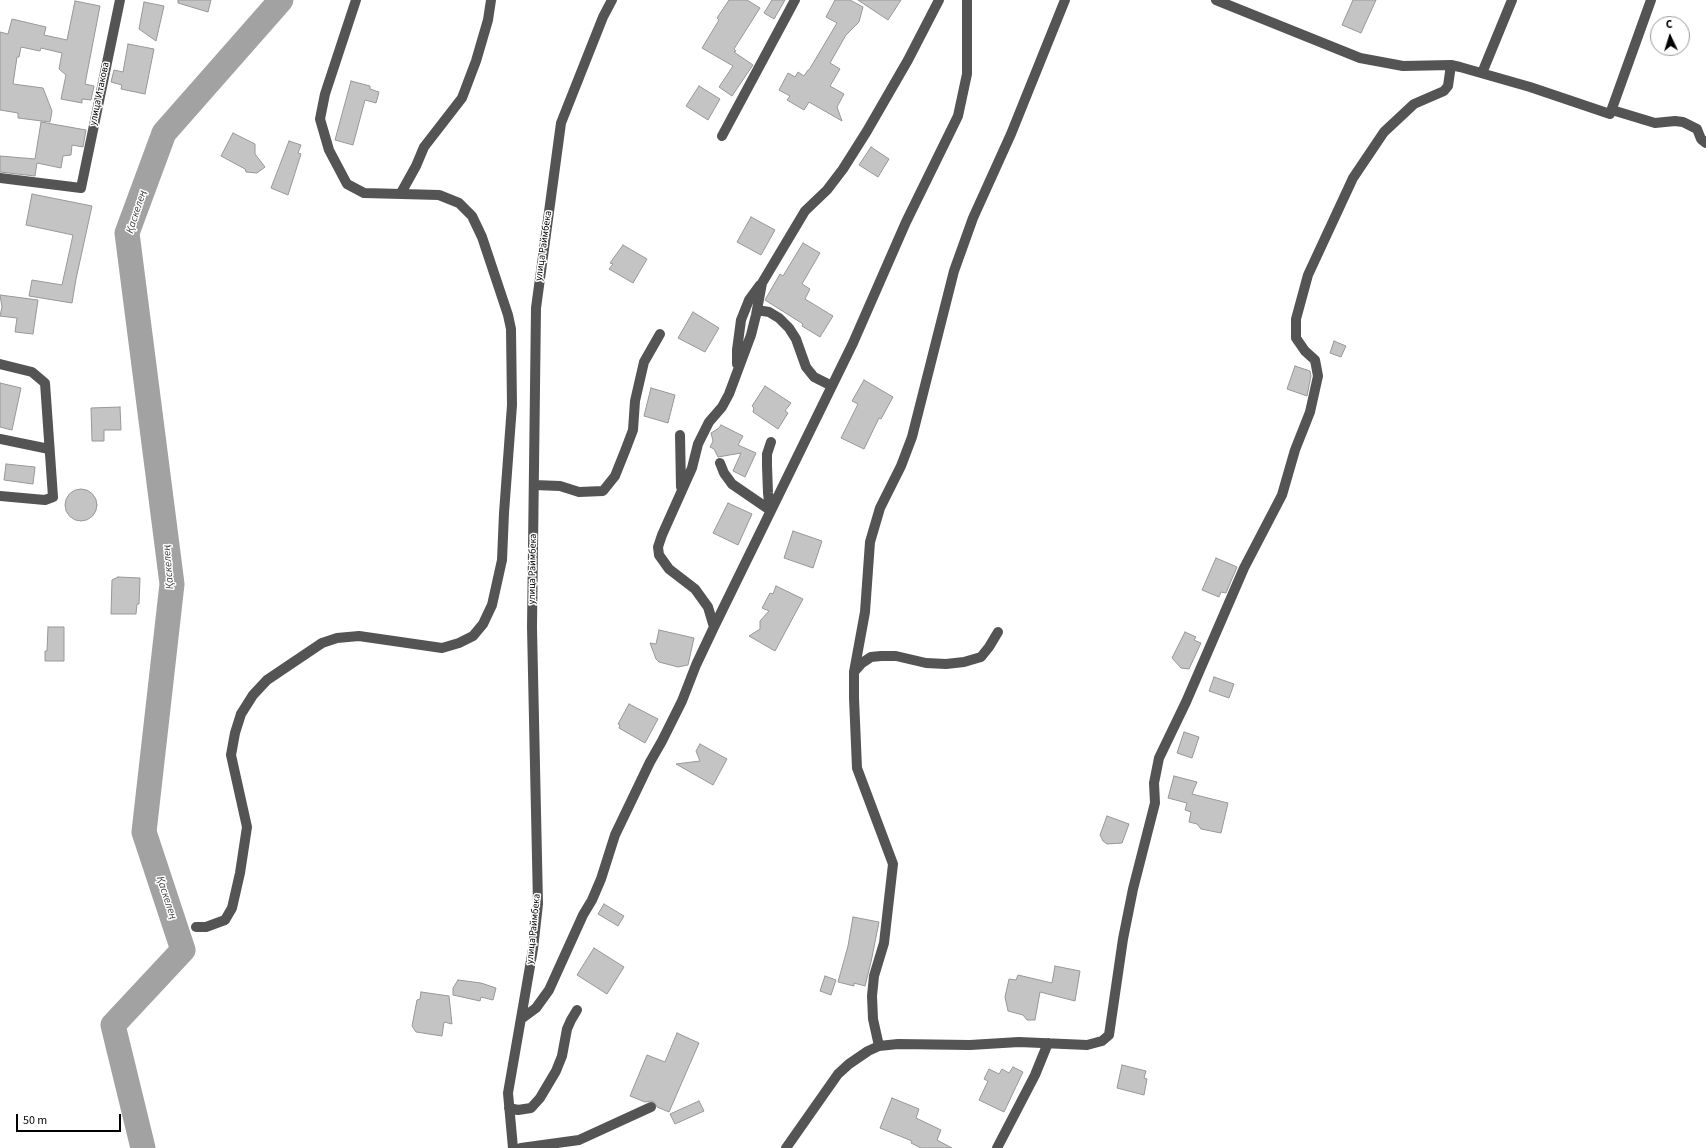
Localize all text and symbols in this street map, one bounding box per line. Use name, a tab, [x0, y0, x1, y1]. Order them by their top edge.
north arrow	[1650, 16, 1690, 56]
text: С	[1665, 17, 1673, 32]
street label: улица Итакова	[87, 61, 113, 127]
water label: Қаскелең	[124, 189, 150, 235]
street label: улица Раймбека	[533, 210, 555, 282]
street label: улица Раймбека	[526, 534, 540, 604]
water label: Қаскелең	[160, 544, 178, 590]
water label: Қаскелең	[153, 875, 179, 921]
street label: улица Раймбека	[524, 893, 544, 965]
scale bar	[18, 1106, 123, 1132]
text: 50 m	[23, 1112, 47, 1129]

